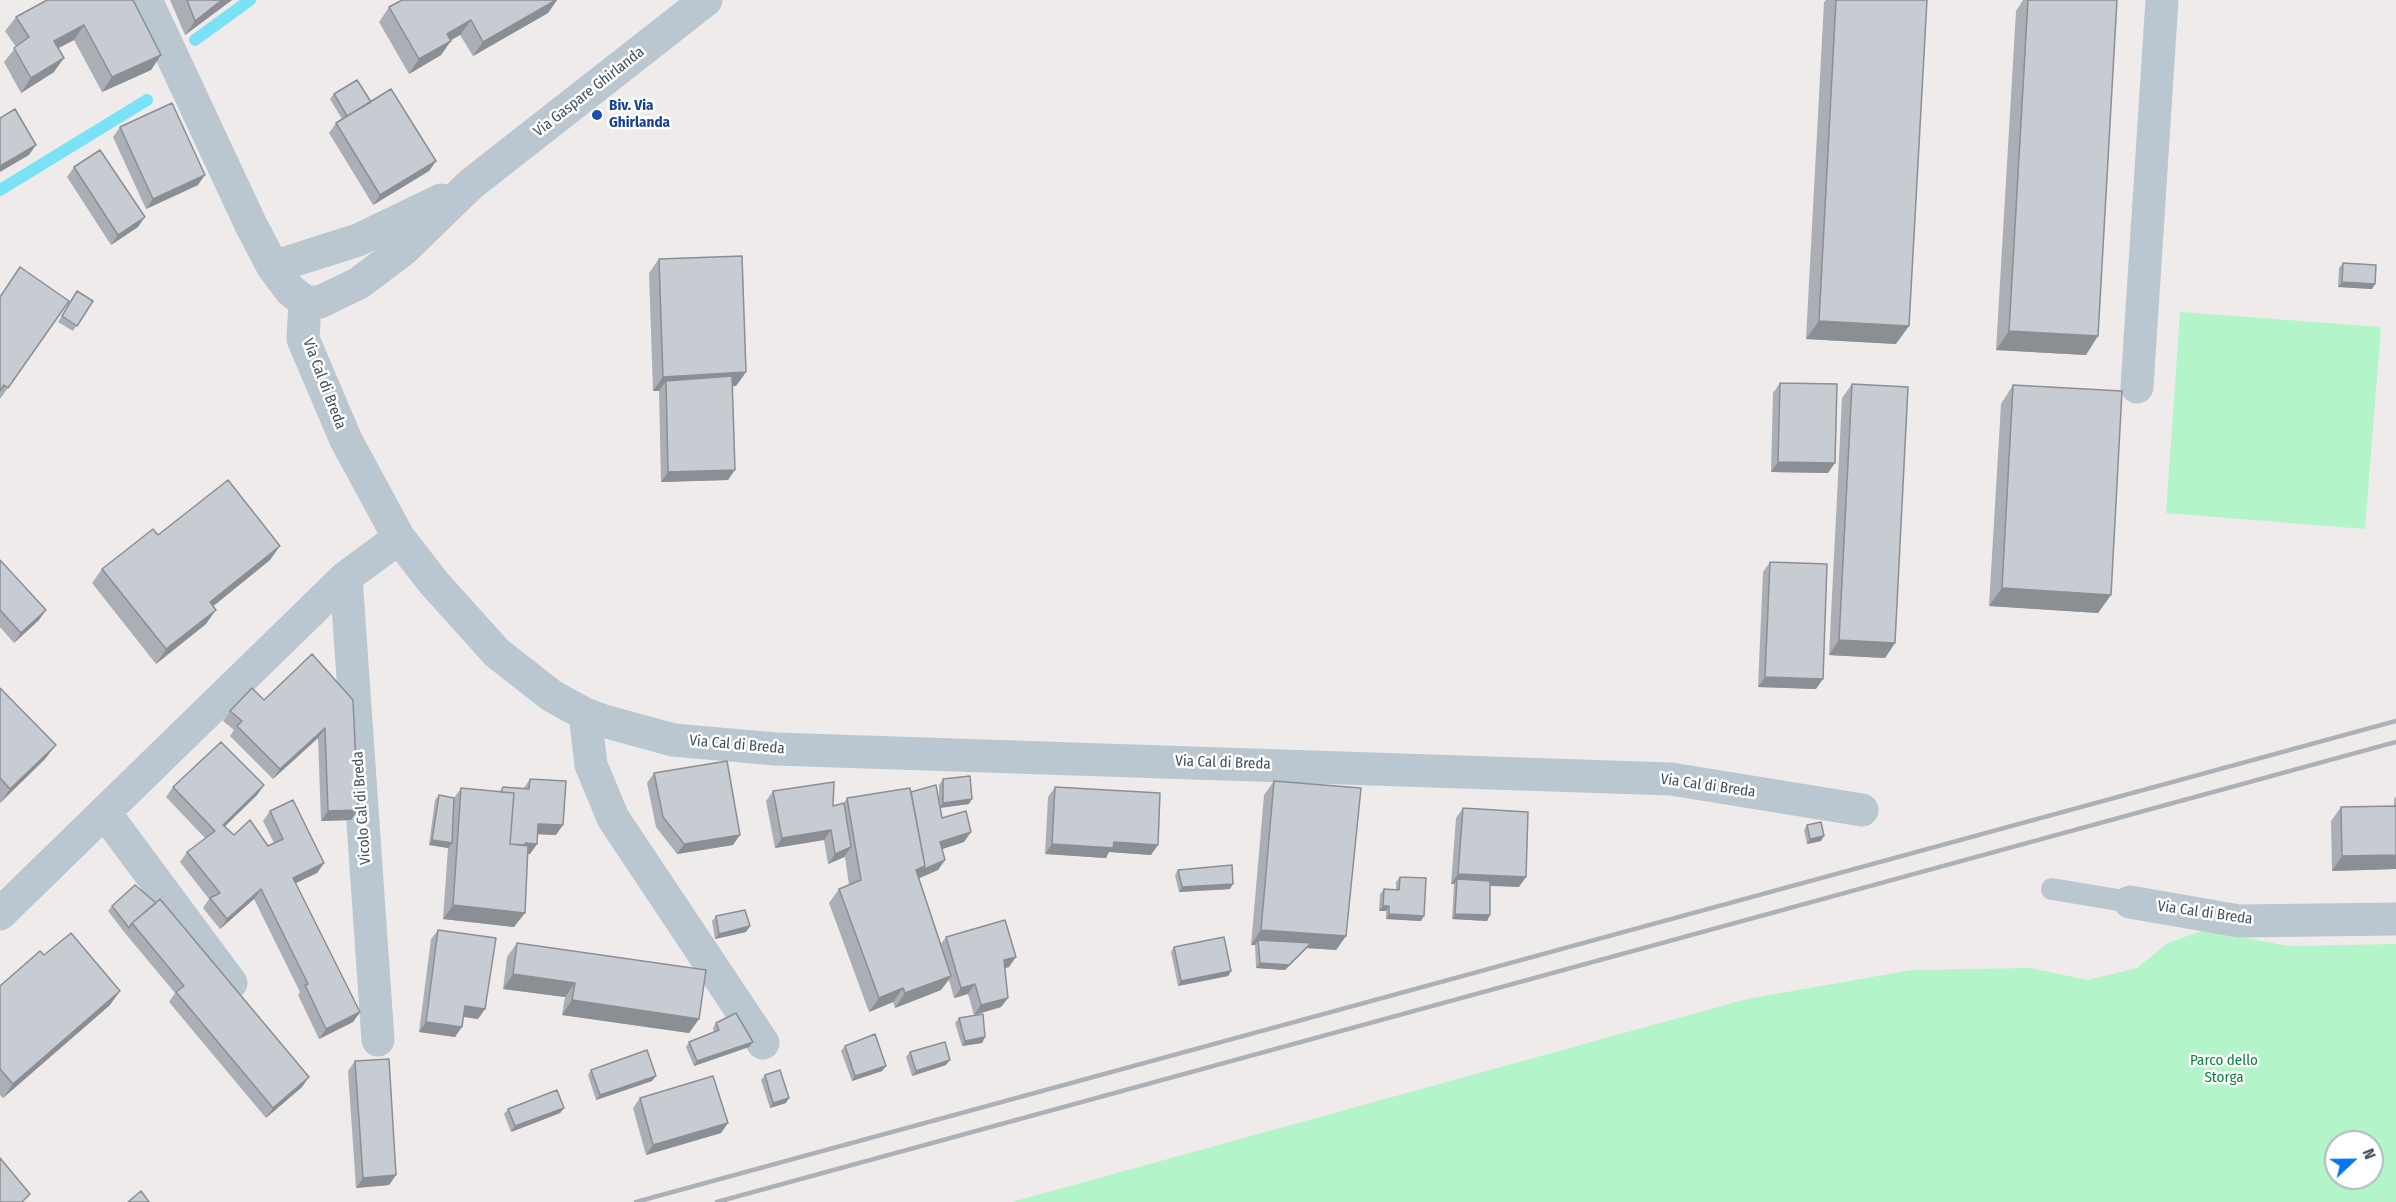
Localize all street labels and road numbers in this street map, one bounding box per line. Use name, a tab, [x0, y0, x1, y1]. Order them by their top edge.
street label: Via Gaspare Ghirlanda	[530, 43, 648, 141]
street label: Via Cal di Breda	[298, 336, 350, 432]
street label: Via Cal di Breda	[689, 732, 785, 758]
street label: Vicolo Cal di Breda	[349, 750, 375, 866]
street label: Via Cal di Breda	[1175, 752, 1271, 774]
street label: Via Cal di Breda	[1659, 770, 1757, 802]
street label: Via Cal di Breda	[2156, 897, 2254, 929]

